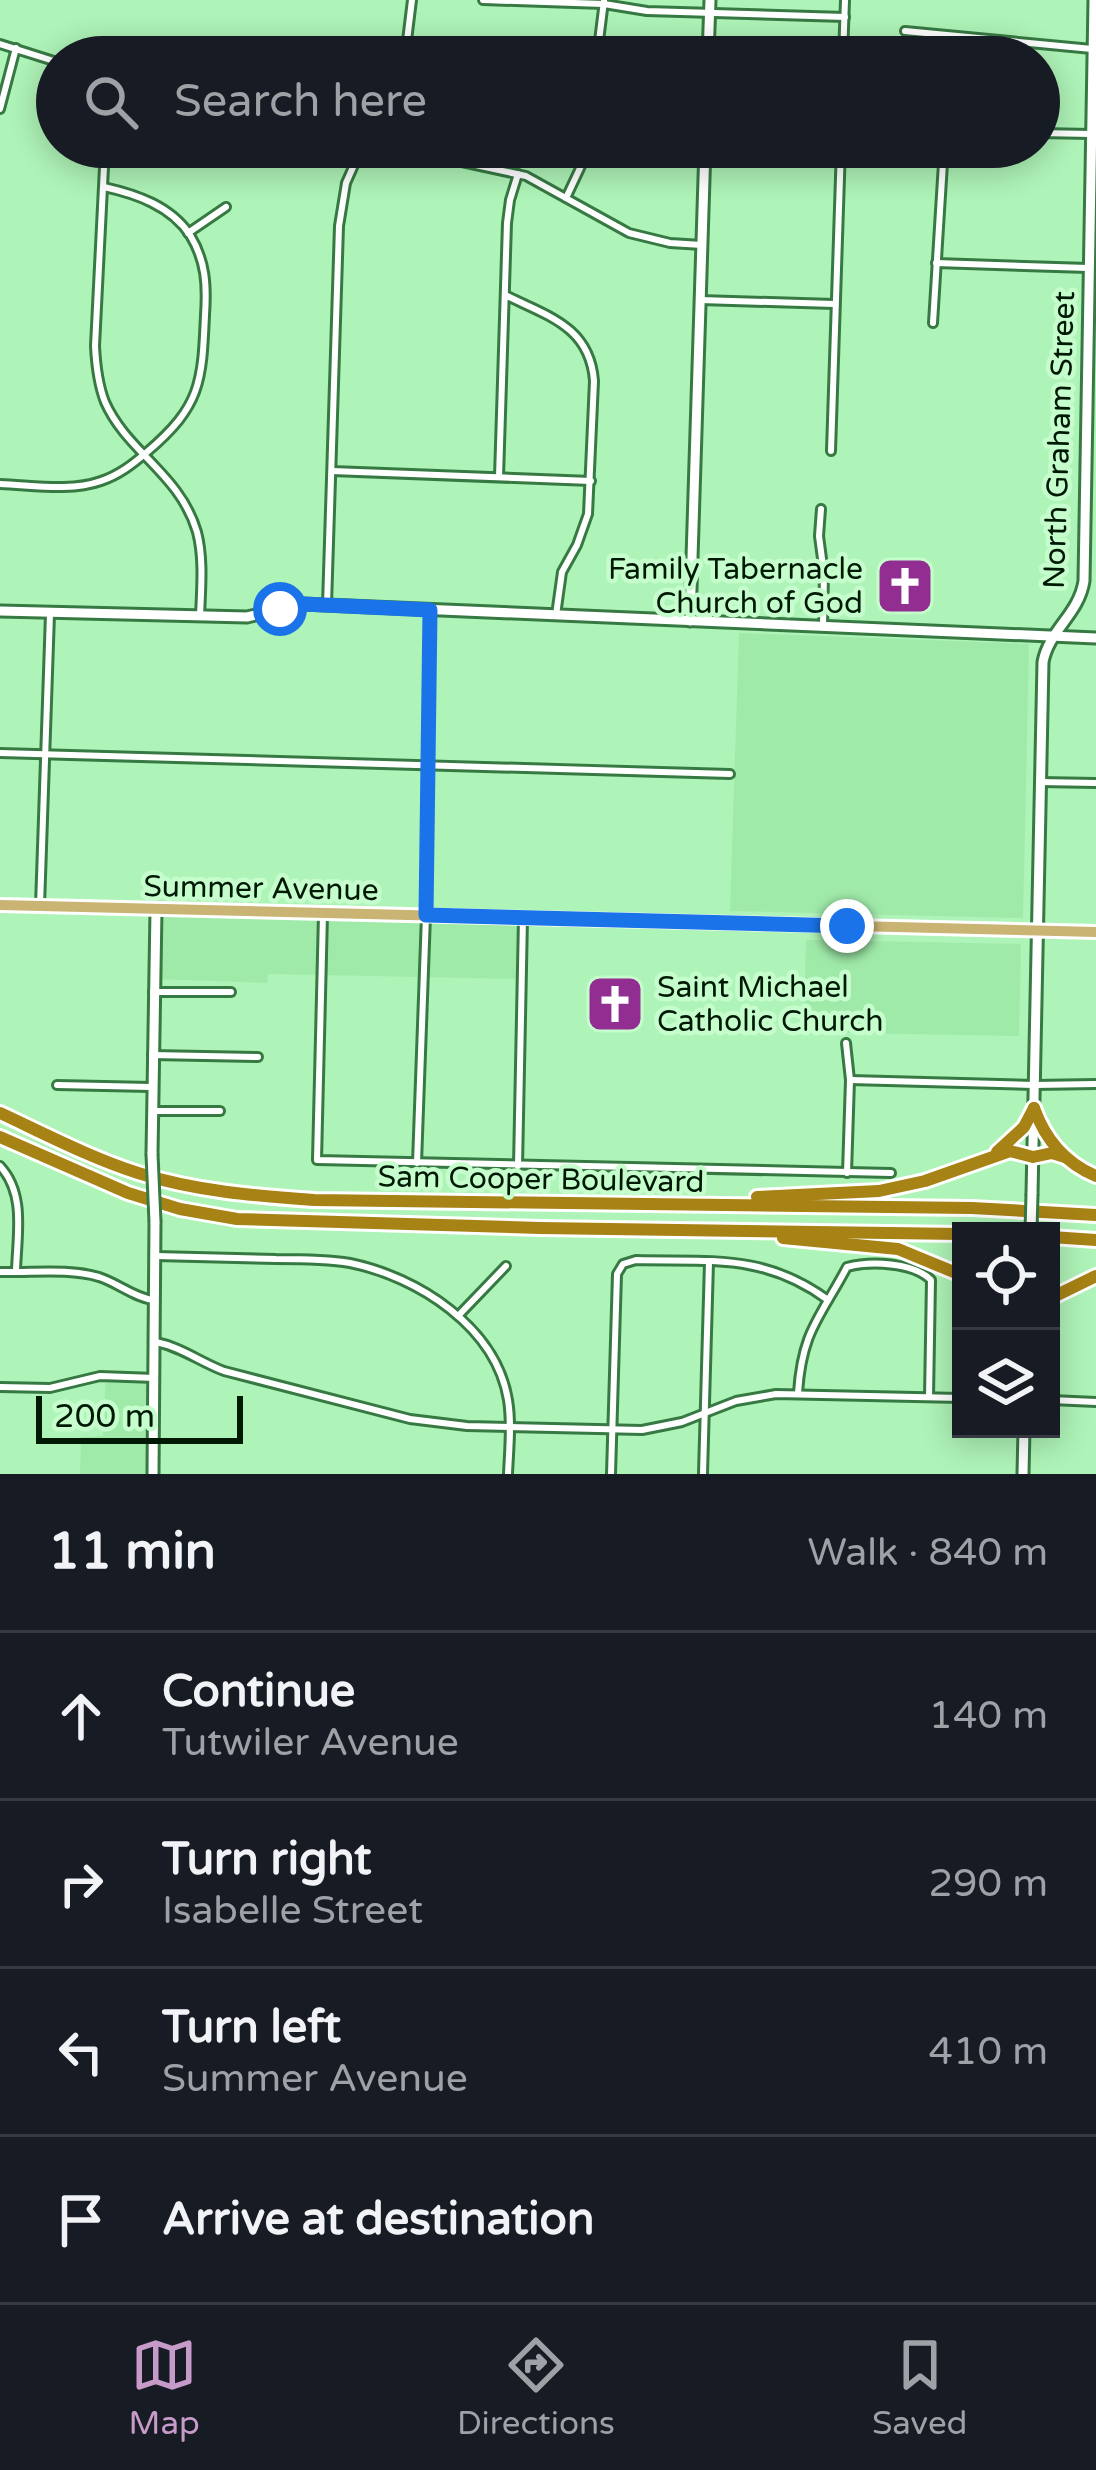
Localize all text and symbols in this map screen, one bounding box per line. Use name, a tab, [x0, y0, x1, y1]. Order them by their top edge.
search box	[36, 36, 1060, 168]
icon: search	[78, 69, 144, 135]
text: Search here	[174, 75, 427, 129]
street label: North Graham Street	[1036, 290, 1083, 590]
place label: Family Tabernacle Church of God	[608, 551, 863, 622]
church icon: Family Tabernacle Church of God	[874, 555, 936, 617]
route start	[253, 582, 307, 636]
street label: Summer Avenue	[143, 868, 379, 909]
route end	[820, 899, 874, 953]
place label: Saint Michael Catholic Church	[657, 969, 884, 1040]
church icon: Saint Michael Catholic Church	[584, 973, 646, 1035]
street label: Sam Cooper Boulevard	[377, 1158, 705, 1201]
map controls	[952, 1222, 1060, 1438]
button: locate	[952, 1222, 1060, 1330]
button: layers	[952, 1330, 1060, 1438]
scale bar	[36, 1390, 243, 1443]
text: 200 m	[54, 1397, 155, 1436]
text: 11 min	[48, 1521, 216, 1583]
text: Walk · 840 m	[807, 1529, 1048, 1576]
text: Continue	[162, 1665, 355, 1719]
icon: ahead	[48, 1683, 114, 1749]
text: 140 m	[929, 1692, 1048, 1739]
text: Tutwiler Avenue	[162, 1719, 459, 1766]
text: Turn right	[162, 1833, 371, 1887]
icon: right	[48, 1851, 114, 1917]
text: 290 m	[929, 1860, 1048, 1907]
text: Isabelle Street	[162, 1887, 423, 1934]
text: Turn left	[162, 2001, 341, 2055]
icon: left	[48, 2019, 114, 2085]
text: 410 m	[929, 2028, 1048, 2075]
text: Summer Avenue	[162, 2055, 468, 2102]
icon: arrive	[48, 2187, 114, 2253]
text: Arrive at destination	[162, 2193, 594, 2247]
tab: Map	[129, 2332, 200, 2443]
tab: Directions	[457, 2332, 615, 2443]
tab: Saved	[872, 2332, 967, 2443]

